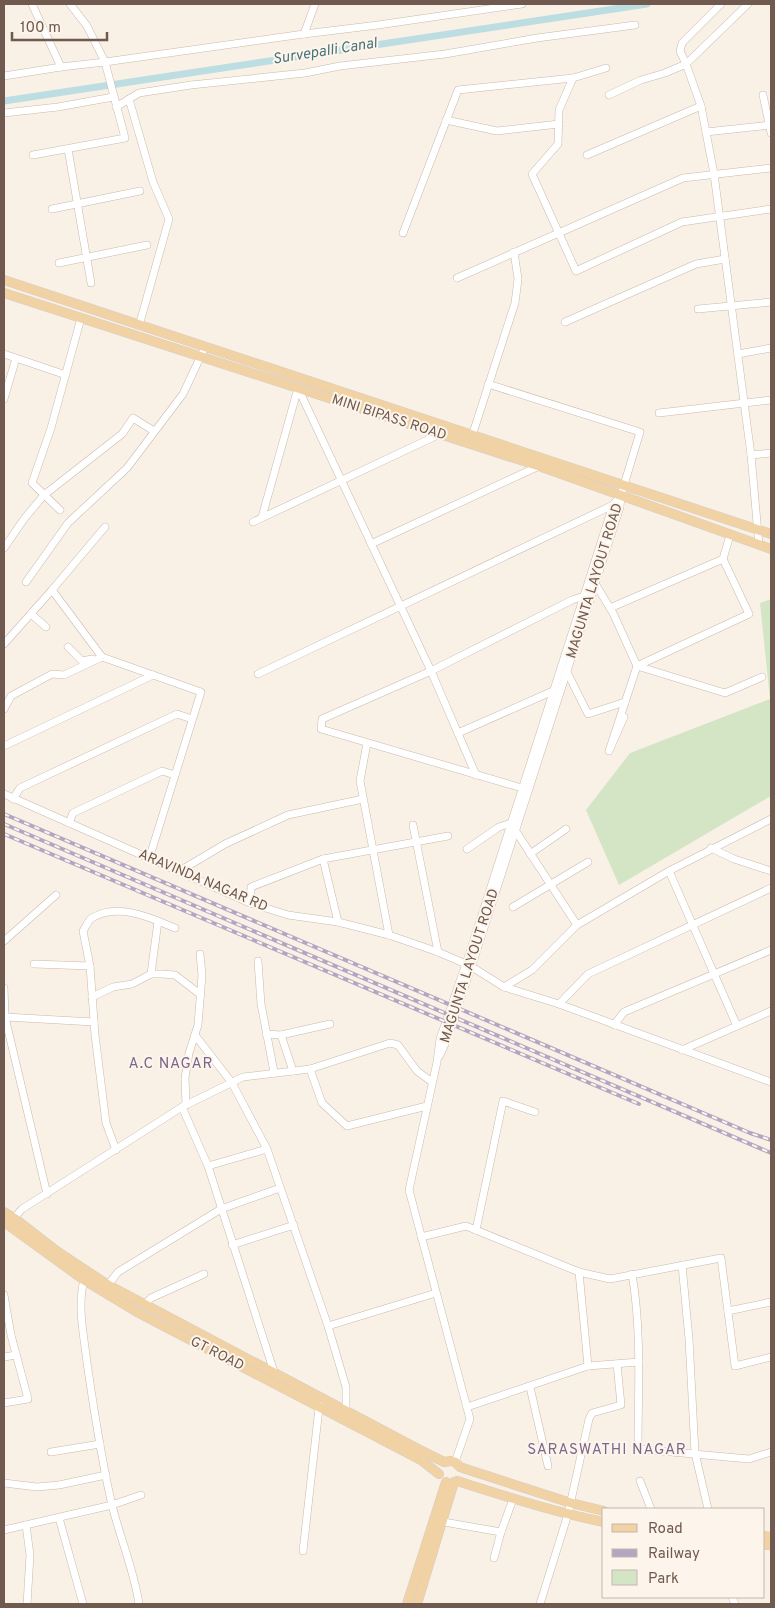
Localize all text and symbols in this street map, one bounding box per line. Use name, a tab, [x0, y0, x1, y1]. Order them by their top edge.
scale bar	[12, 10, 108, 42]
text: 100 m	[20, 19, 61, 38]
water label: Survepalli Canal	[271, 34, 380, 70]
street label: MINI BIPASS ROAD	[330, 391, 448, 445]
street label: MAGUNTA LAYOUT ROAD	[563, 501, 627, 661]
street label: ARAVINDA NAGAR RD	[136, 846, 270, 916]
street label: MAGUNTA LAYOUT ROAD	[437, 887, 503, 1045]
district label: A.C NAGAR	[129, 1055, 213, 1074]
street label: GT ROAD	[187, 1333, 247, 1375]
district label: SARASWATHI NAGAR	[527, 1441, 687, 1460]
legend	[602, 1508, 765, 1598]
text: Road	[648, 1520, 683, 1539]
text: Railway	[648, 1545, 700, 1564]
text: Park	[648, 1570, 679, 1589]

